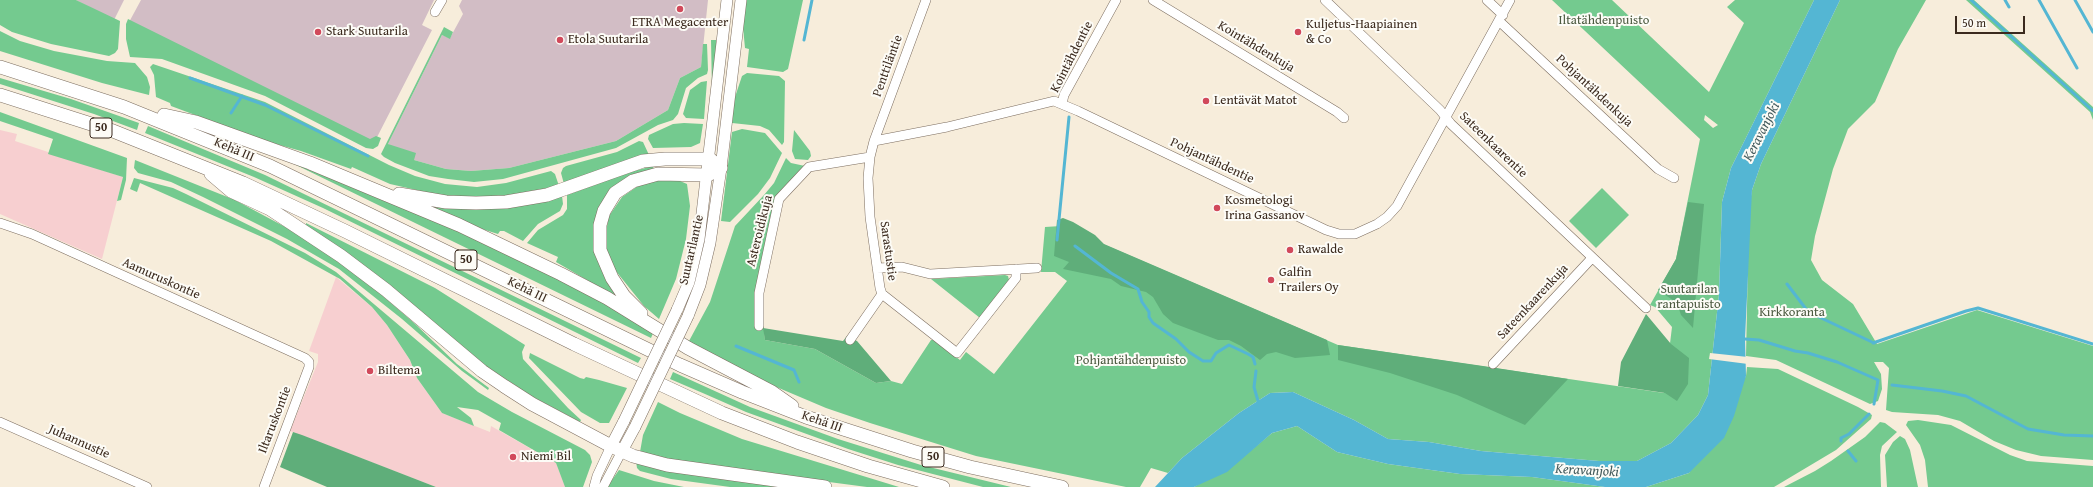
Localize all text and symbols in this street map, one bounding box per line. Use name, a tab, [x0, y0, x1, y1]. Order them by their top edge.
marker: ETRA Megacenter	[675, 4, 685, 14]
scale bar	[1957, 8, 2027, 34]
park label: Iltatähdenpuisto	[1559, 13, 1649, 29]
text: 50 m	[1962, 14, 1986, 31]
place label: ETRA Megacenter	[632, 15, 728, 31]
place label: Kuljetus-Haapiainen & Co	[1306, 17, 1417, 48]
street label: Kointähdenkuja	[1215, 18, 1297, 76]
street label: Kointähdentie	[1047, 19, 1097, 95]
place label: Stark Suutarila	[326, 24, 408, 40]
marker: Stark Suutarila	[313, 27, 323, 37]
marker: Kuljetus-Haapiainen & Co	[1293, 27, 1303, 37]
place label: Etola Suutarila	[568, 32, 648, 48]
street label: Penttiläntie	[870, 33, 906, 99]
marker: Etola Suutarila	[555, 35, 565, 45]
street label: Pohjantähdenkuja	[1552, 51, 1636, 131]
place label: Lentävät Matot	[1214, 93, 1297, 109]
marker: Lentävät Matot	[1201, 96, 1211, 106]
water label: Keravanjoki	[1740, 100, 1784, 164]
street label: Sateenkaarentie	[1456, 109, 1530, 181]
road number: 50	[90, 118, 112, 138]
street label: Kehä III	[212, 135, 256, 165]
street label: Pohjantähdentie	[1168, 135, 1256, 187]
place label: Kosmetologi Irina Gassanov	[1225, 193, 1305, 224]
street label: Asteroidikuja	[744, 194, 776, 268]
marker: Kosmetologi Irina Gassanov	[1212, 203, 1222, 213]
street label: Suutarilantie	[676, 213, 708, 287]
street label: Sarastustie	[876, 220, 900, 282]
place label: Rawalde	[1298, 242, 1343, 258]
marker: Rawalde	[1285, 245, 1295, 255]
road number: 50	[455, 250, 477, 270]
street label: Aamuruskontie	[120, 255, 202, 303]
street label: Sateenkaarenkuja	[1494, 261, 1572, 343]
place label: Galfin Trailers Oy	[1279, 265, 1339, 296]
street label: Kehä III	[505, 274, 549, 306]
marker: Galfin Trailers Oy	[1266, 275, 1276, 285]
park label: Suutarilan rantapuisto	[1657, 282, 1721, 313]
park label: Kirkkoranta	[1759, 305, 1825, 321]
park label: Pohjantähdenpuisto	[1076, 353, 1186, 369]
place label: Biltema	[378, 363, 420, 379]
marker: Biltema	[365, 366, 375, 376]
street label: Iltaruskontie	[255, 384, 295, 456]
street label: Kehä III	[800, 408, 844, 436]
street label: Juhannustie	[46, 422, 112, 462]
road number: 50	[922, 447, 944, 467]
place label: Niemi Bil	[521, 449, 571, 465]
marker: Niemi Bil	[508, 452, 518, 462]
water label: Keravanjoki	[1555, 461, 1619, 481]

